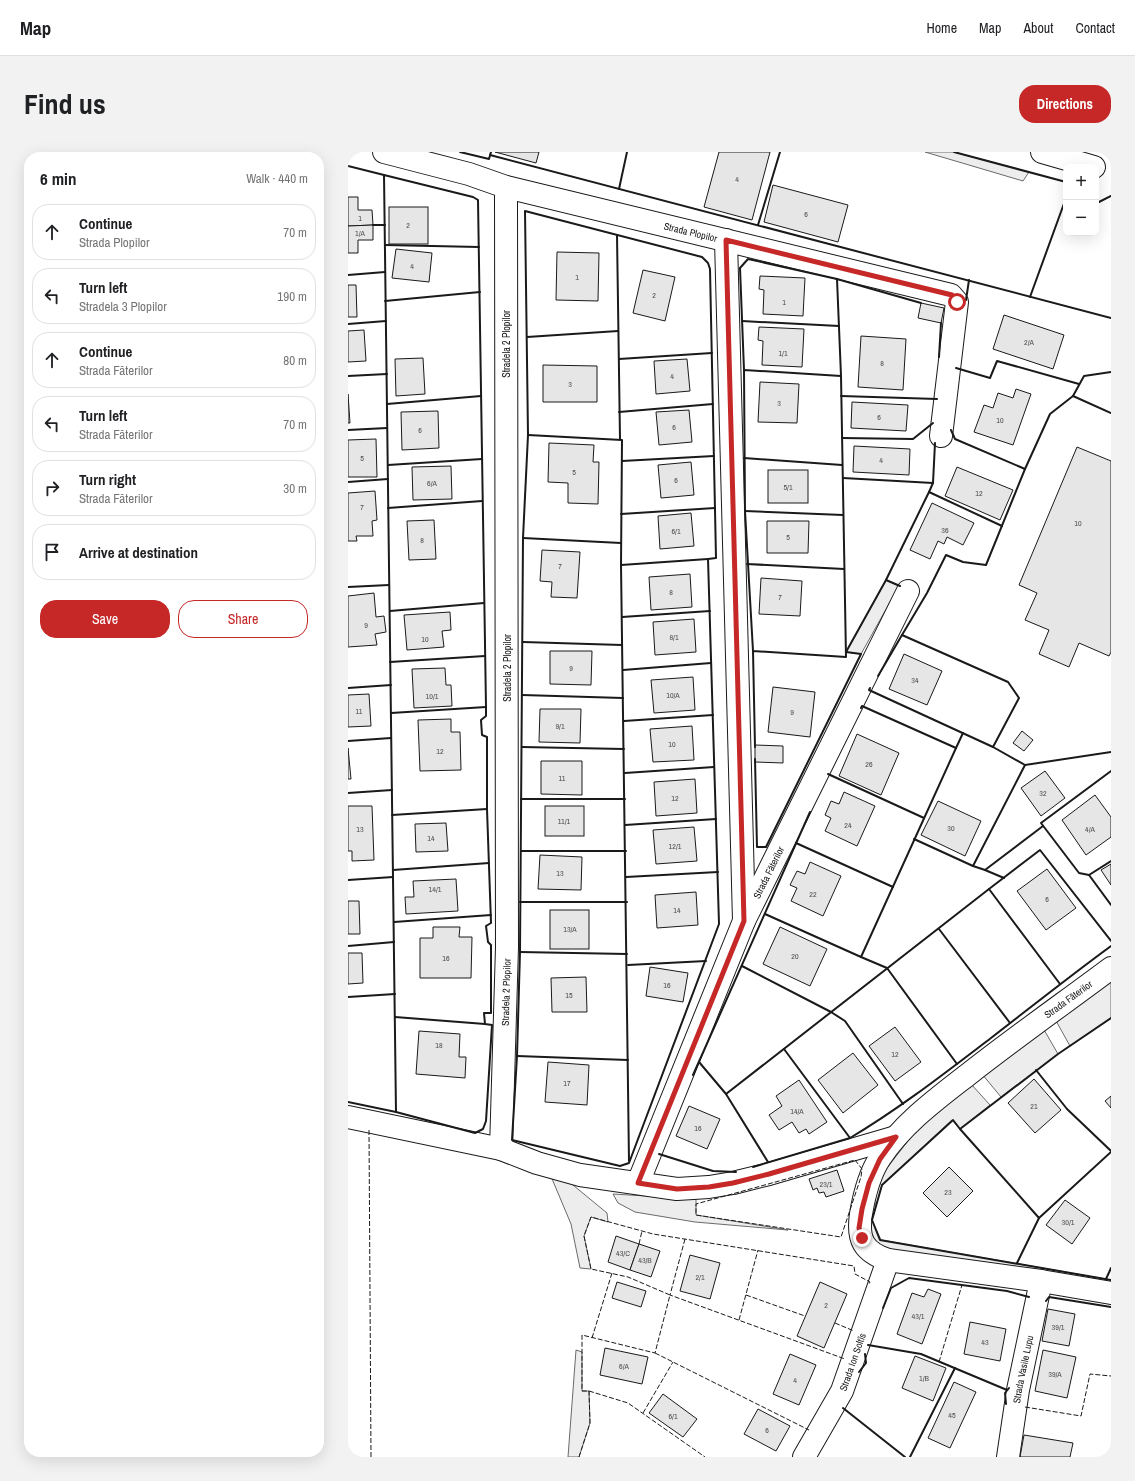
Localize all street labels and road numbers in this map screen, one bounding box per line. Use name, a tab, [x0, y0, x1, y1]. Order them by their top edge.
street label: Strada Plopilor	[663, 220, 719, 245]
street label: Stradela 2 Plopilor	[500, 310, 513, 378]
street label: Stradela 2 Plopilor	[501, 634, 514, 702]
street label: Strada Făterilor	[750, 844, 787, 901]
street label: Stradela 2 Plopilor	[499, 958, 514, 1026]
street label: Strada Făterilor	[1042, 977, 1095, 1021]
street label: Strada Ion Soltîs	[837, 1331, 869, 1393]
street label: Strada Vasile Lupu	[1010, 1334, 1036, 1404]

